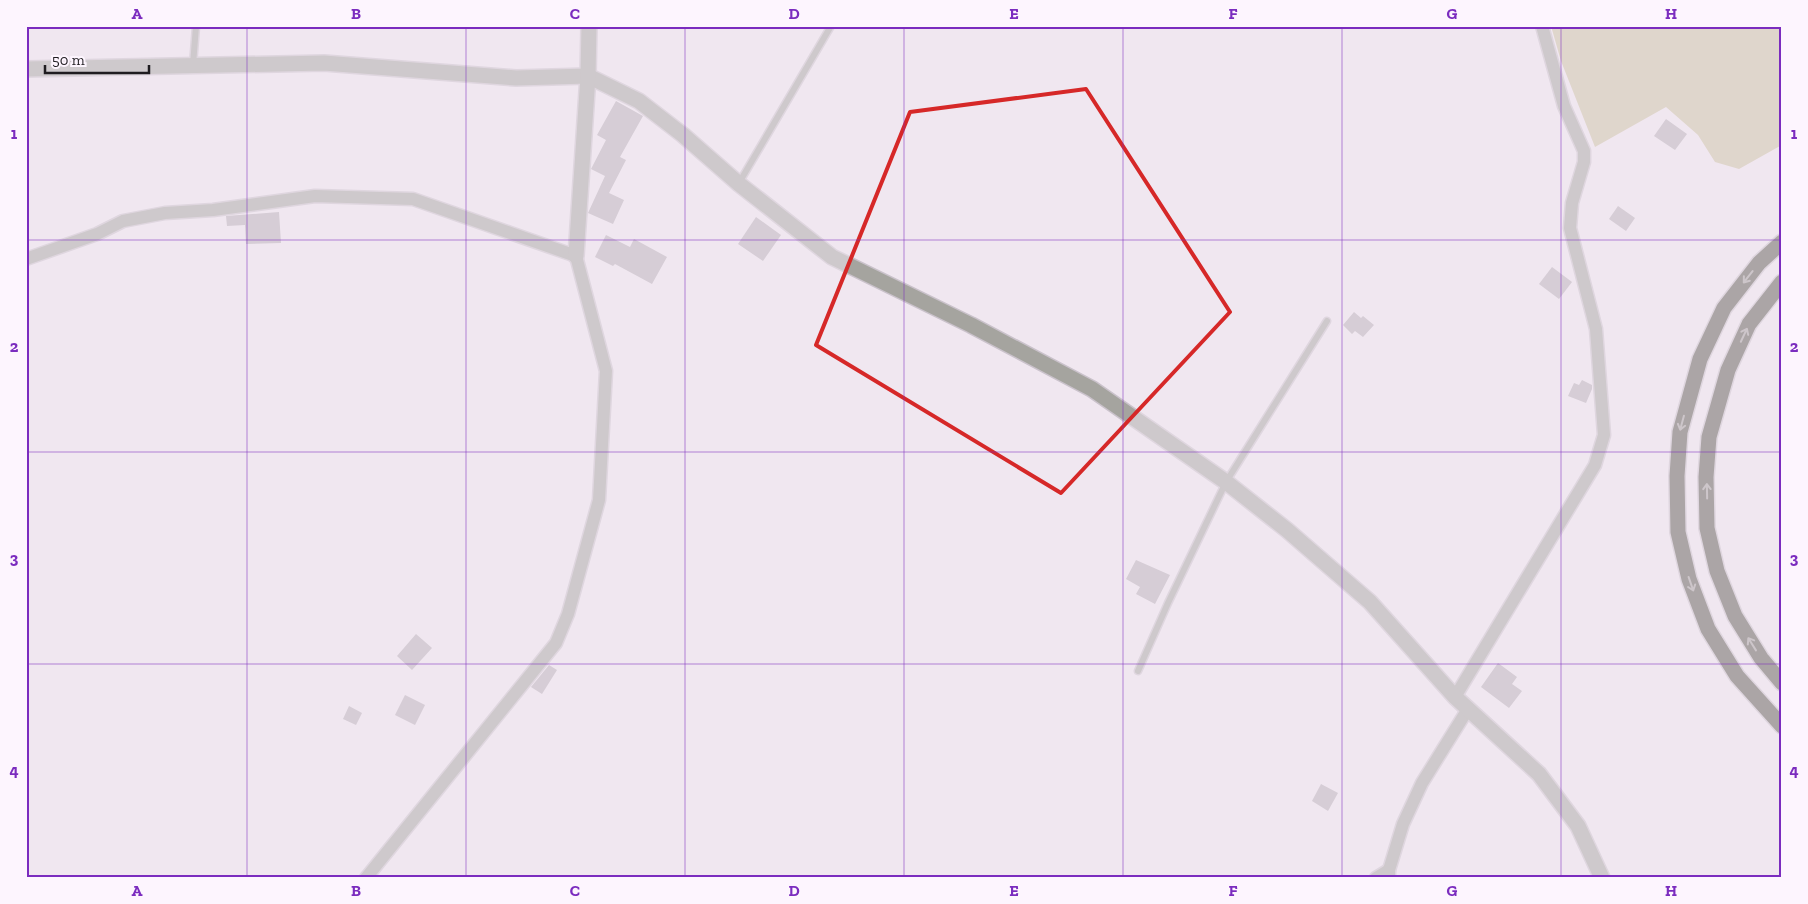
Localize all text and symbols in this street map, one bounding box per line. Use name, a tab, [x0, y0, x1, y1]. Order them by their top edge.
text: A	[132, 4, 143, 23]
text: B	[351, 4, 361, 23]
text: C	[570, 4, 580, 23]
text: D	[788, 4, 800, 23]
text: E	[1009, 4, 1019, 23]
text: F	[1228, 4, 1238, 23]
text: G	[1447, 4, 1458, 23]
text: H	[1665, 4, 1677, 23]
scale bar	[45, 42, 149, 74]
text: 50 m	[52, 51, 85, 69]
text: 1	[11, 124, 18, 143]
text: 1	[1791, 124, 1798, 143]
one-way arrow	[1743, 270, 1753, 284]
one-way arrow	[1740, 328, 1749, 343]
text: 2	[10, 337, 19, 356]
text: 2	[1790, 337, 1799, 356]
one-way arrow	[1677, 415, 1687, 431]
one-way arrow	[1702, 483, 1711, 499]
text: 3	[10, 549, 19, 568]
text: 3	[1790, 549, 1799, 568]
one-way arrow	[1687, 575, 1696, 591]
one-way arrow	[1747, 638, 1757, 652]
text: 4	[9, 761, 19, 780]
text: 4	[1789, 761, 1799, 780]
text: A	[132, 881, 143, 900]
text: B	[351, 881, 361, 900]
text: C	[570, 881, 580, 900]
text: D	[788, 881, 800, 900]
text: E	[1009, 881, 1019, 900]
text: F	[1228, 881, 1238, 900]
text: G	[1447, 881, 1458, 900]
text: H	[1665, 881, 1677, 900]

